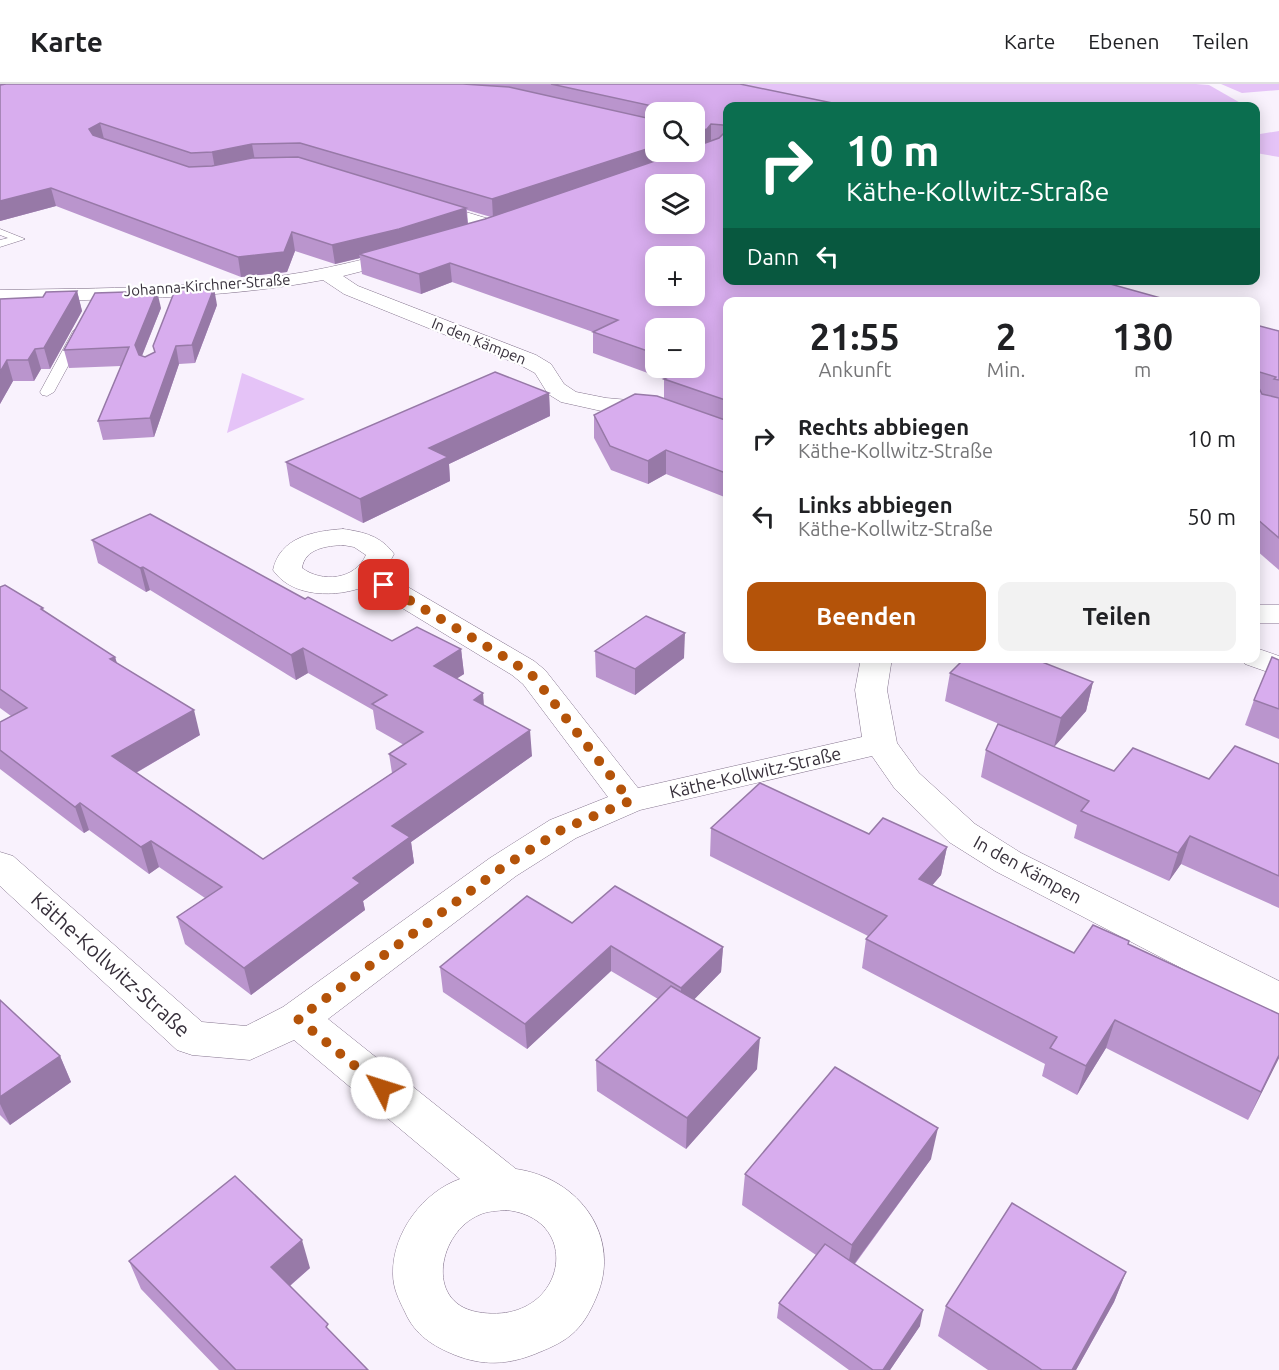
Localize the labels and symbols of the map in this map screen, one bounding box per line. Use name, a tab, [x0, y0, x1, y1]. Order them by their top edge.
street label: Johanna-Kirchner-Straße	[123, 271, 291, 299]
street label: In den Kämpen	[429, 314, 529, 368]
pin	[358, 559, 409, 610]
street label: Käthe-Kollwitz-Straße	[667, 743, 843, 801]
street label: In den Kämpen	[971, 831, 1085, 907]
street label: Käthe-Kollwitz-Straße	[27, 887, 195, 1041]
position arrow	[350, 1056, 414, 1120]

